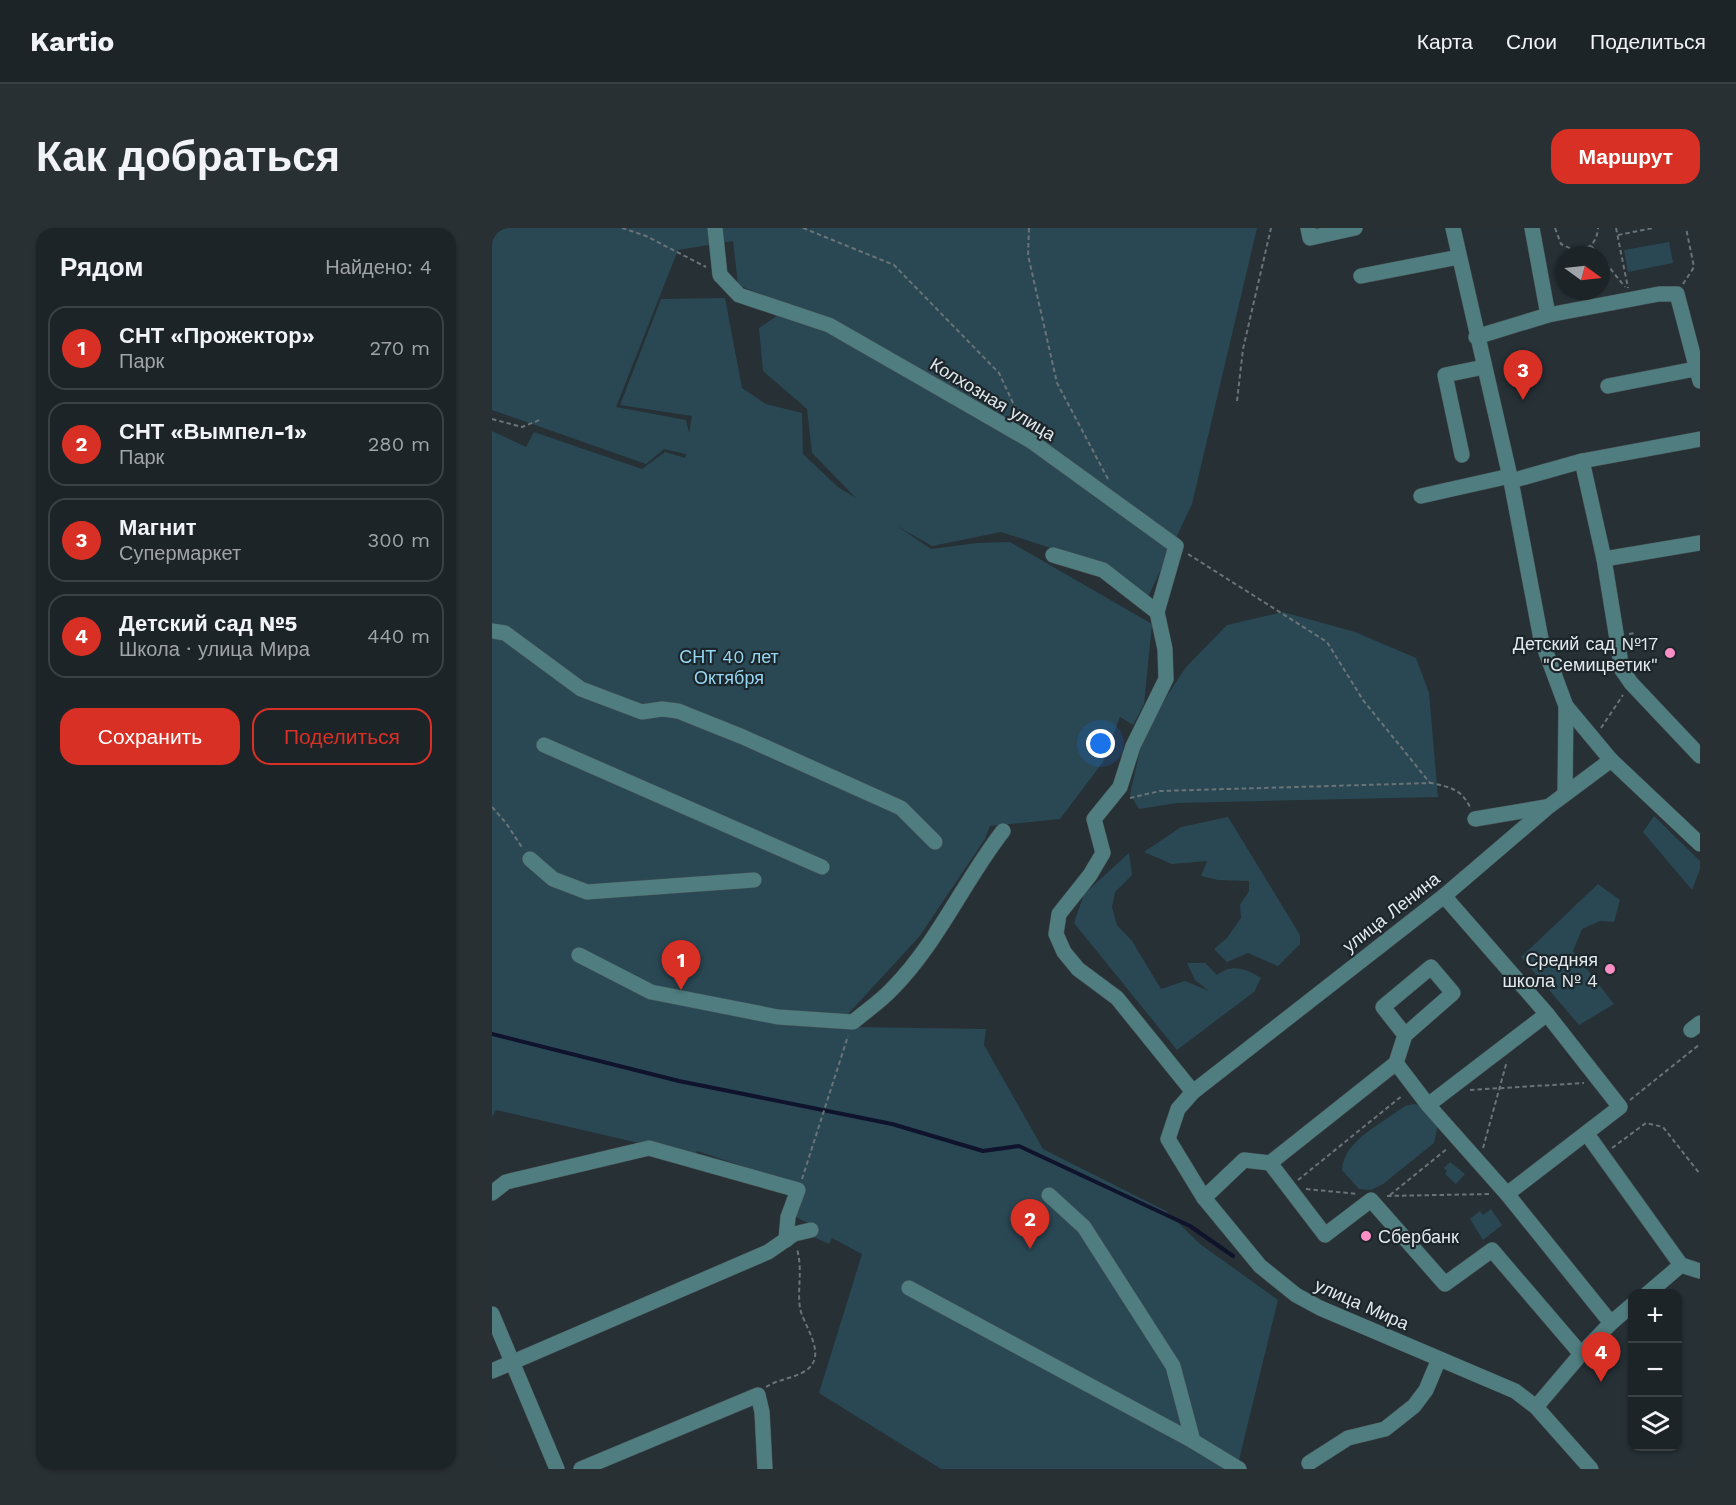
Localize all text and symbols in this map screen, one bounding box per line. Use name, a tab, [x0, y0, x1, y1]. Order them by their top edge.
text: Kartio	[30, 25, 114, 58]
text: Карта	[1417, 29, 1473, 54]
text: Слои	[1506, 29, 1557, 54]
text: Поделиться	[1590, 29, 1706, 54]
button: Маршрут	[1551, 129, 1700, 184]
text: Как добраться	[36, 132, 340, 181]
north arrow	[1556, 246, 1610, 300]
text: Рядом	[60, 252, 143, 282]
text: Найдено: 4	[325, 255, 432, 279]
text: СНТ «Прожектор»	[119, 323, 315, 348]
text: 1	[77, 336, 86, 360]
text: 270 m	[370, 336, 430, 360]
text: Парк	[119, 349, 164, 373]
pin: 3	[1504, 350, 1542, 400]
street label: Колхозная улица	[926, 353, 1060, 445]
text: СНТ «Вымпел-1»	[119, 419, 307, 444]
text: 2	[76, 432, 87, 456]
text: 280 m	[368, 432, 430, 456]
text: Парк	[119, 445, 164, 469]
text: Магнит	[119, 515, 197, 540]
text: 3	[76, 528, 87, 552]
text: 300 m	[368, 528, 430, 552]
text: Супермаркет	[119, 541, 241, 565]
text: Детский сад №5	[119, 611, 297, 636]
text: 4	[75, 624, 88, 648]
text: 440 m	[367, 624, 430, 648]
place label: Детский сад №17 "Семицветик"	[1513, 633, 1658, 675]
text: Школа · улица Мира	[119, 637, 310, 661]
park label: СНТ 40 лет Октября	[679, 646, 779, 688]
marker: Детский сад №17 "Семицветик"	[1663, 646, 1677, 660]
button: Сохранить	[60, 708, 240, 765]
button: Поделиться	[252, 708, 432, 765]
your location	[1086, 729, 1115, 758]
street label: улица Ленина	[1338, 867, 1444, 956]
pin: 1	[662, 940, 700, 990]
place label: Средняя школа № 4	[1502, 949, 1598, 991]
marker: Средняя школа № 4	[1603, 962, 1617, 976]
pin: 2	[1010, 1200, 1050, 1249]
place label: Сбербанк	[1378, 1226, 1459, 1247]
marker: Сбербанк	[1359, 1229, 1373, 1243]
street label: улица Мира	[1312, 1274, 1413, 1334]
map controls	[1628, 1289, 1682, 1451]
button: +	[1628, 1289, 1682, 1343]
pin: 4	[1582, 1332, 1620, 1382]
button: −	[1628, 1343, 1682, 1397]
button: layers	[1628, 1397, 1682, 1451]

